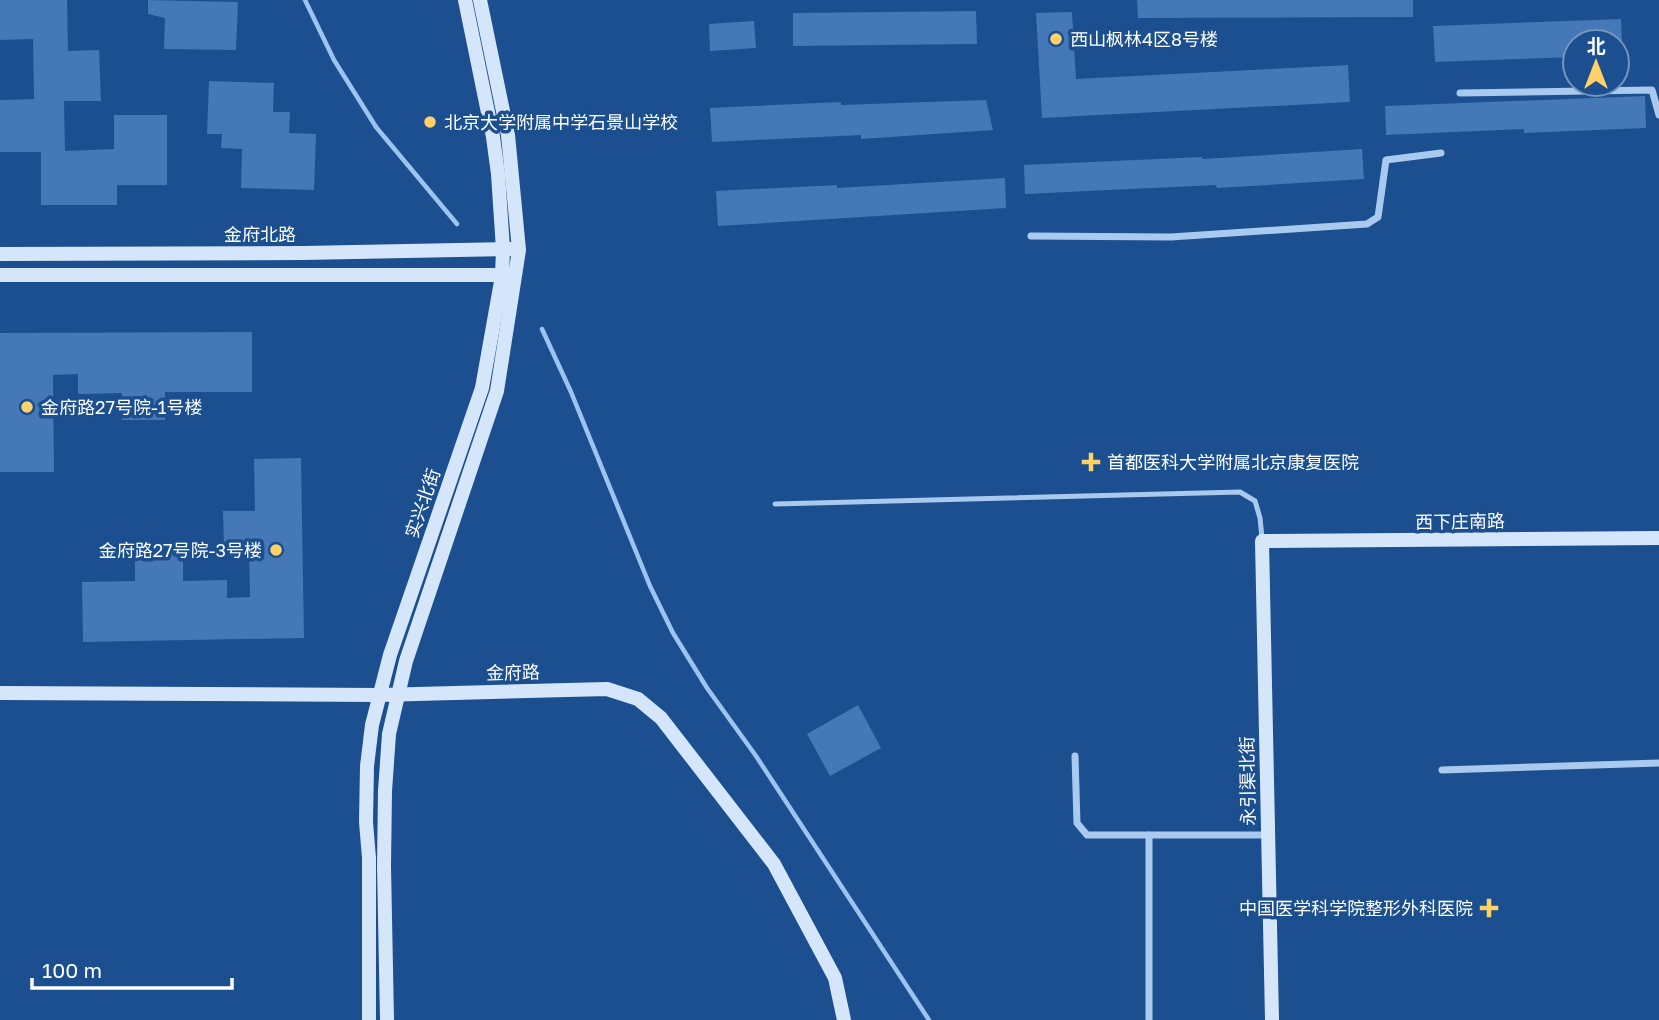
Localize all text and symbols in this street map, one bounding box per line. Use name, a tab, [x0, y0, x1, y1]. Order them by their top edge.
place label: 西山枫林4区8号楼	[1070, 28, 1218, 50]
north arrow	[1561, 28, 1631, 98]
marker: 西山枫林4区8号楼	[1048, 31, 1064, 47]
text: 北	[1586, 34, 1606, 57]
place label: 北京大学附属中学石景山学校	[444, 111, 678, 133]
marker: 北京大学附属中学石景山学校	[422, 114, 438, 130]
street label: 金府北路	[224, 223, 296, 245]
place label: 金府路27号院-1号楼	[41, 396, 203, 418]
marker: 金府路27号院-1号楼	[19, 399, 35, 415]
place label: 首都医科大学附属北京康复医院	[1107, 451, 1359, 473]
marker: 首都医科大学附属北京康复医院	[1081, 452, 1101, 472]
street label: 实兴北街	[400, 465, 444, 541]
street label: 西下庄南路	[1415, 509, 1505, 533]
place label: 金府路27号院-3号楼	[99, 539, 262, 561]
marker: 金府路27号院-3号楼	[268, 542, 284, 558]
street label: 金府路	[486, 661, 540, 683]
street label: 永引渠北街	[1235, 736, 1259, 826]
place label: 中国医学科学院整形外科医院	[1239, 897, 1473, 919]
marker: 中国医学科学院整形外科医院	[1479, 898, 1499, 918]
scale bar	[32, 946, 231, 990]
text: 100 m	[42, 957, 102, 983]

